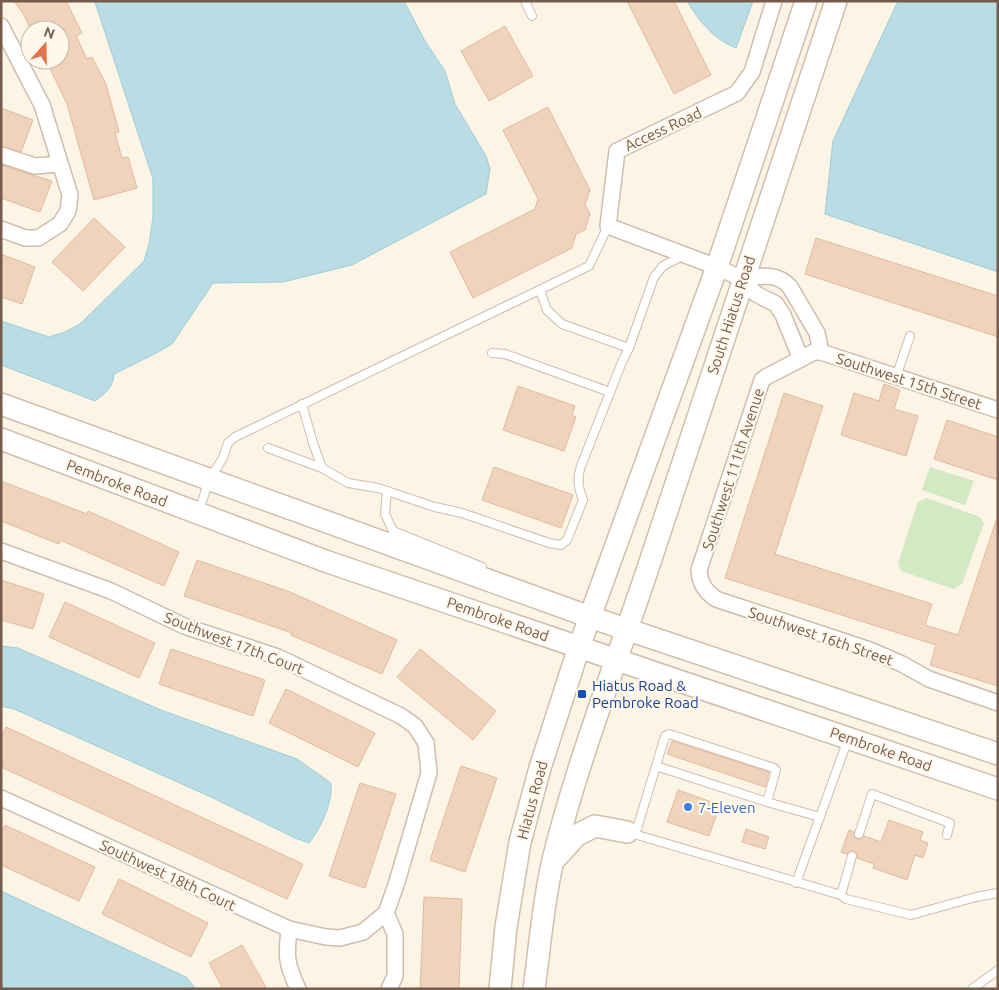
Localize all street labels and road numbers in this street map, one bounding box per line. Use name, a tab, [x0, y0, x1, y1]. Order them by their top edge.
street label: Access Road	[622, 104, 704, 154]
street label: South Hiatus Road	[704, 253, 758, 377]
street label: Southwest 15th Street	[834, 349, 984, 413]
street label: Southwest 111th Avenue	[699, 386, 767, 552]
street label: Pembroke Road	[64, 456, 170, 510]
street label: Pembroke Road	[445, 594, 551, 644]
street label: Southwest 16th Street	[746, 603, 896, 669]
street label: Southwest 17th Court	[162, 608, 306, 678]
street label: Pembroke Road	[828, 724, 934, 774]
street label: Hiatus Road	[513, 759, 551, 841]
street label: Southwest 18th Court	[97, 836, 239, 914]

